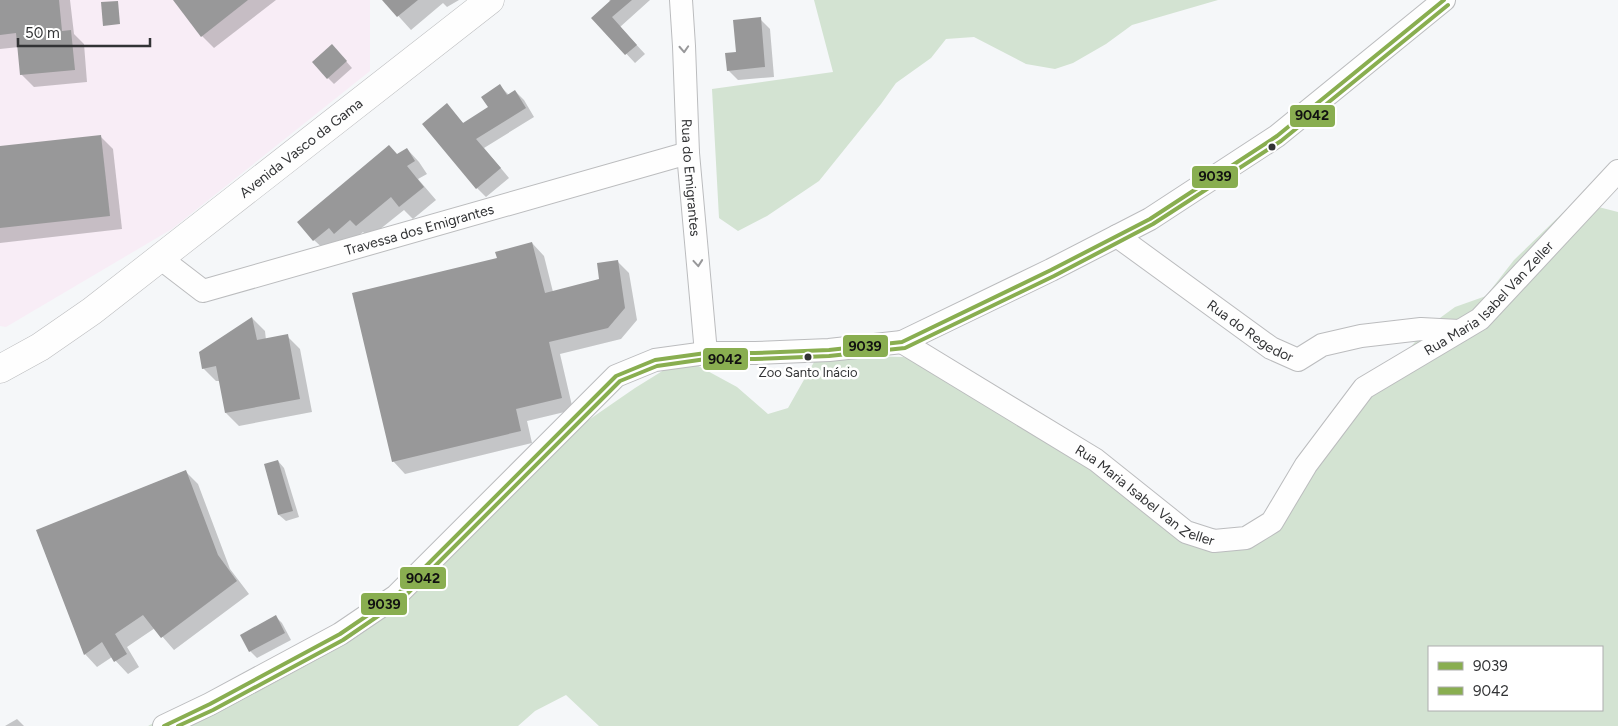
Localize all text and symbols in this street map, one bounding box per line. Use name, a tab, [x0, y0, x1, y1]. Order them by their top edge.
scale bar	[18, 15, 150, 47]
text: 50 m	[25, 24, 60, 42]
one-way arrow	[679, 45, 690, 53]
street label: Avenida Vasco da Gama	[236, 94, 366, 201]
line badge: 9042	[1289, 104, 1336, 128]
text: 9042	[1295, 107, 1329, 124]
street label: Rua do Emigrantes	[678, 119, 704, 237]
unlabelled marker	[1267, 142, 1277, 152]
line badge: 9039	[1191, 165, 1239, 189]
text: 9039	[1198, 168, 1232, 185]
street label: Travessa dos Emigrantes	[343, 200, 496, 259]
street label: Rua Maria Isabel Van Zeller	[1421, 237, 1557, 359]
one-way arrow	[692, 259, 703, 267]
street label: Rua do Regedor	[1204, 296, 1296, 366]
line badge: 9039	[842, 334, 889, 358]
text: 9039	[848, 338, 882, 355]
line badge: 9042	[702, 347, 749, 371]
text: 9042	[708, 351, 742, 368]
marker: Zoo Santo Inácio	[803, 352, 813, 362]
place label: Zoo Santo Inácio	[758, 365, 858, 380]
street label: Rua Maria Isabel Van Zeller	[1072, 441, 1217, 549]
line badge: 9042	[399, 566, 447, 590]
text: 9042	[406, 570, 440, 587]
line badge: 9039	[360, 592, 408, 616]
text: 9039	[367, 596, 401, 613]
legend	[1428, 646, 1603, 711]
text: 9039	[1473, 657, 1508, 675]
text: 9042	[1473, 682, 1509, 700]

